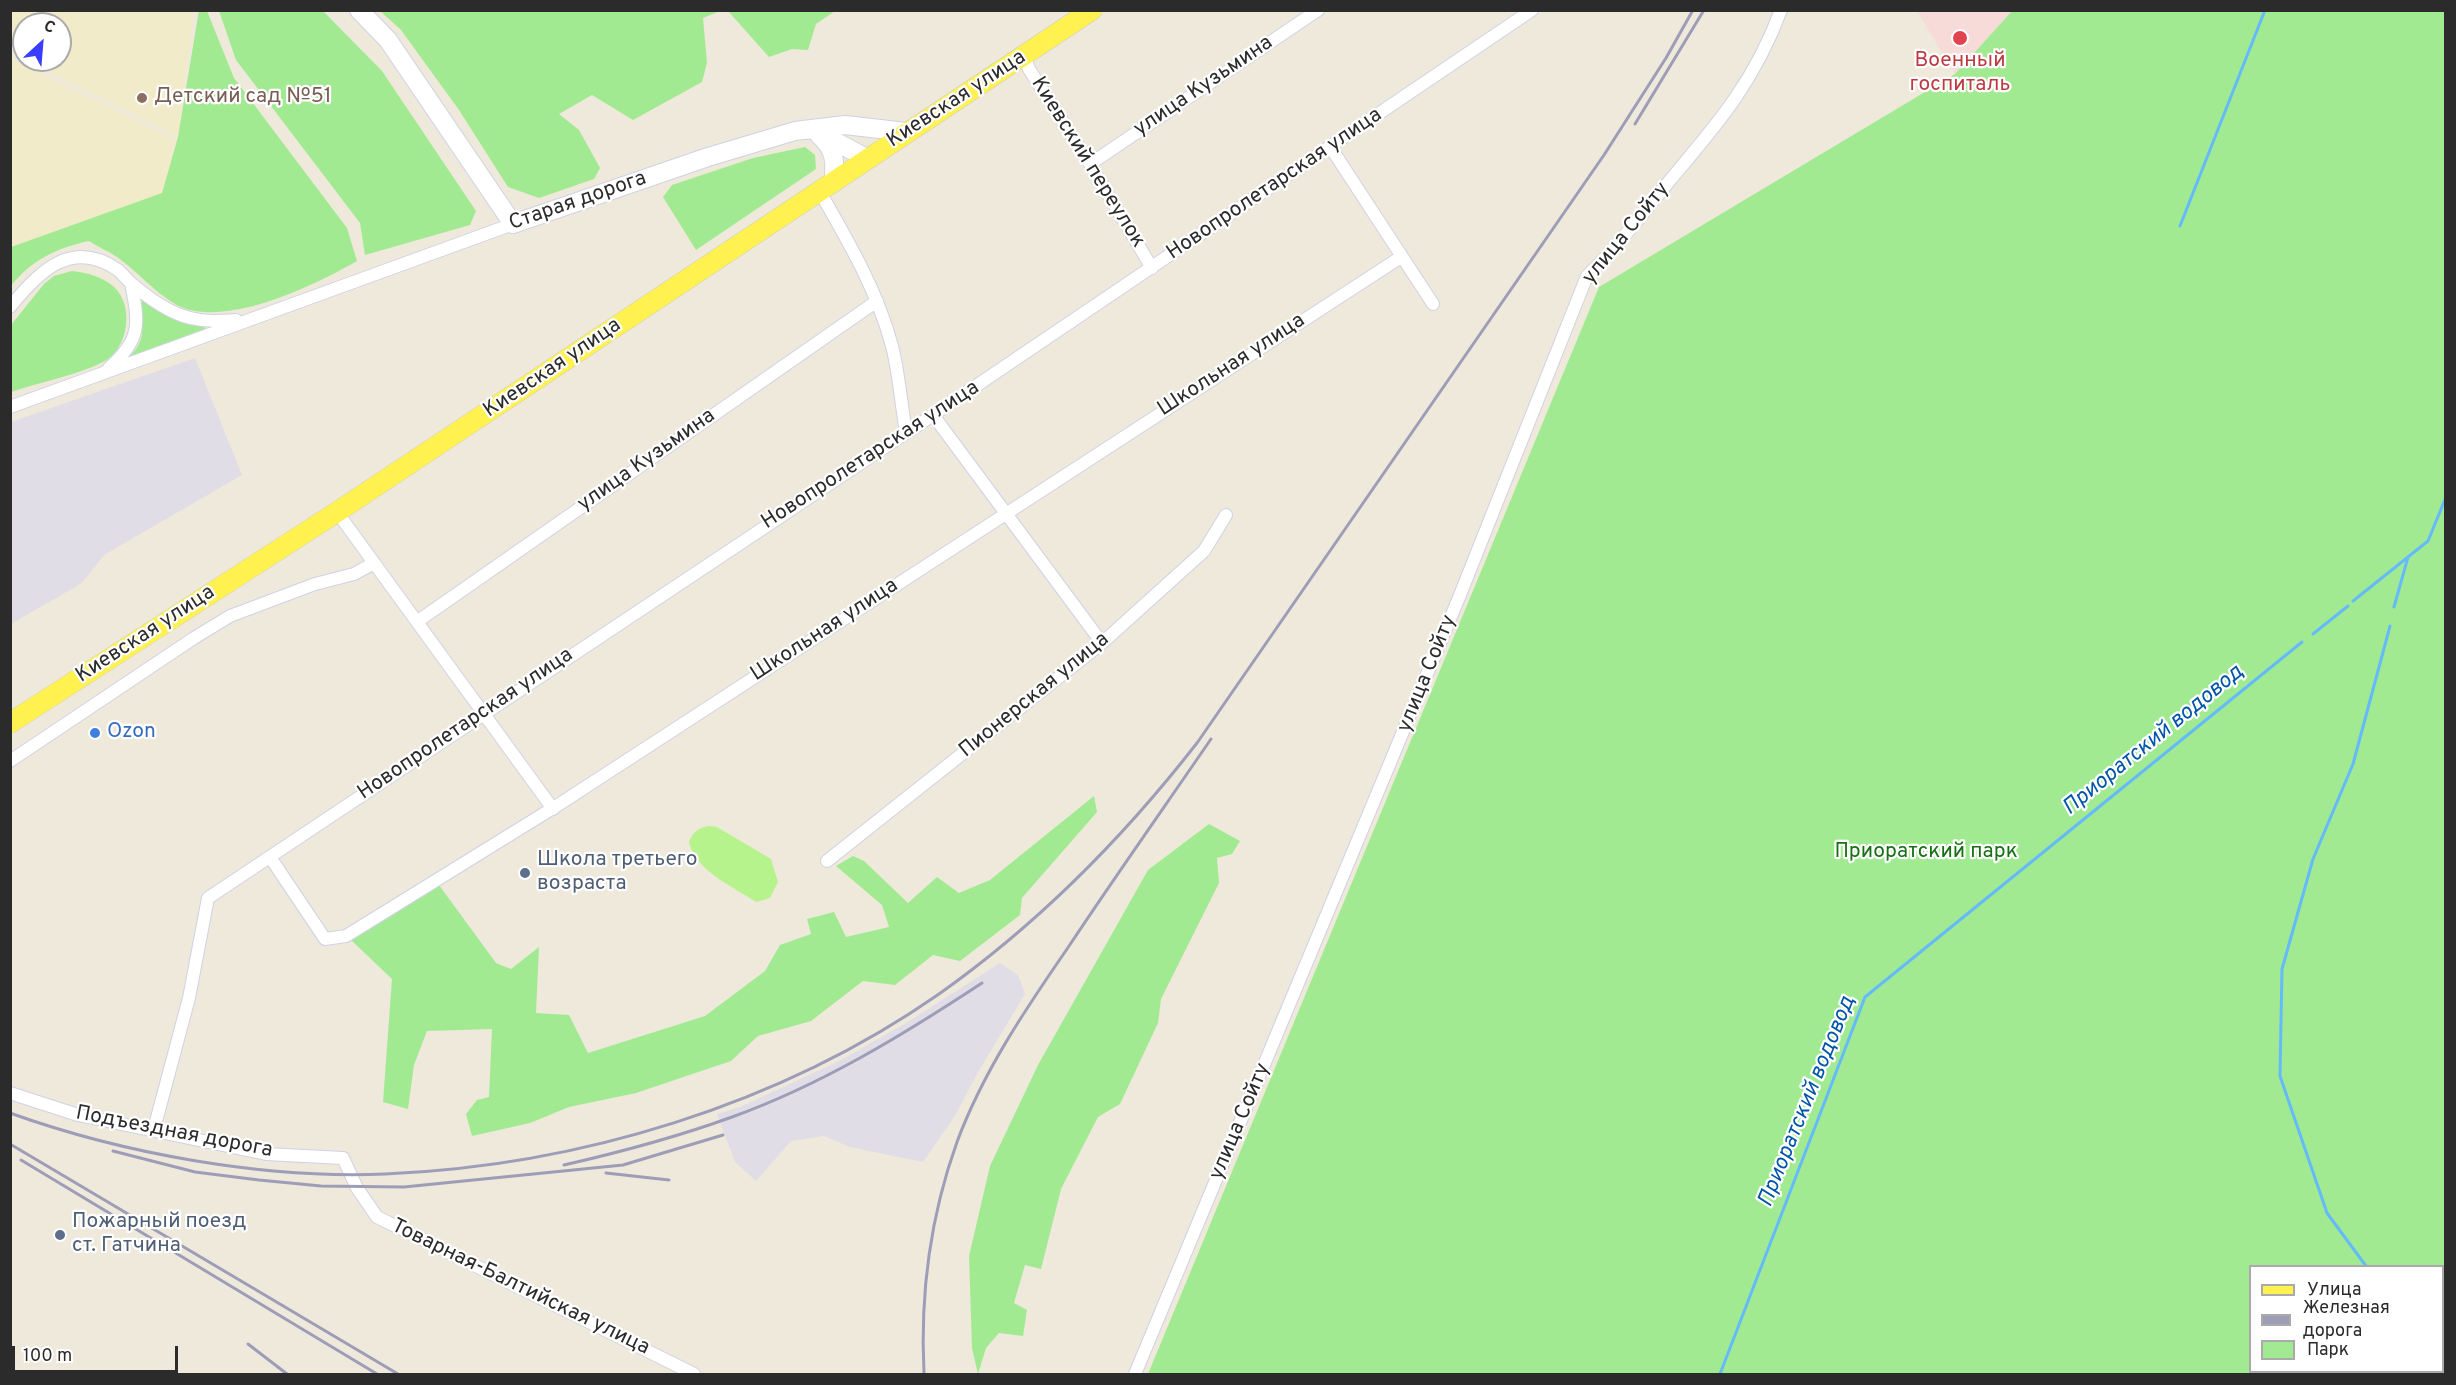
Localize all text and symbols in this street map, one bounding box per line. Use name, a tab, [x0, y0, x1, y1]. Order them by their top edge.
north arrow	[12, 12, 72, 72]
text: С	[40, 16, 58, 39]
marker: Военный госпиталь	[1951, 29, 1969, 47]
street label: улица Кузьмина	[1130, 31, 1278, 143]
street label: Киевская улица	[883, 46, 1031, 154]
place label: Военный госпиталь	[1910, 49, 2010, 99]
street label: Киевский переулок	[1024, 73, 1150, 253]
place label: Детский сад №51	[154, 85, 332, 111]
marker: Детский сад №51	[135, 91, 149, 105]
street label: Новопролетарская улица	[1163, 103, 1387, 267]
street label: Старая дорога	[506, 167, 650, 237]
street label: улица Сойту	[1578, 178, 1676, 290]
street label: Школьная улица	[1154, 309, 1310, 423]
street label: Киевская улица	[479, 314, 627, 424]
street label: Новопролетарская улица	[758, 376, 984, 536]
street label: улица Кузьмина	[573, 404, 721, 518]
street label: Школьная улица	[747, 574, 903, 688]
street label: Киевская улица	[72, 581, 220, 689]
street label: улица Сойту	[1393, 612, 1463, 736]
street label: Пионерская улица	[955, 628, 1115, 764]
street label: Новопролетарская улица	[354, 643, 578, 807]
water label: Приоратский водовод	[2058, 660, 2250, 822]
place label: Ozon	[107, 720, 156, 746]
marker: Ozon	[88, 726, 102, 740]
park label: Приоратский парк	[1834, 840, 2018, 866]
place label: Школа третьего возраста	[537, 848, 697, 898]
marker: Школа третьего возраста	[518, 866, 532, 880]
water label: Приоратский водовод	[1754, 993, 1862, 1211]
street label: улица Сойту	[1205, 1060, 1277, 1184]
street label: Подъездная дорога	[73, 1102, 275, 1164]
place label: Пожарный поезд ст. Гатчина	[72, 1210, 246, 1260]
street label: Товарная-Балтийская улица	[387, 1214, 653, 1362]
marker: Пожарный поезд ст. Гатчина	[53, 1228, 67, 1242]
legend	[2249, 1265, 2444, 1373]
text: Улица	[2307, 1279, 2361, 1302]
text: Железная дорога	[2303, 1297, 2390, 1343]
scale bar	[15, 1334, 182, 1372]
text: Парк	[2307, 1339, 2349, 1362]
text: 100 m	[23, 1345, 72, 1368]

